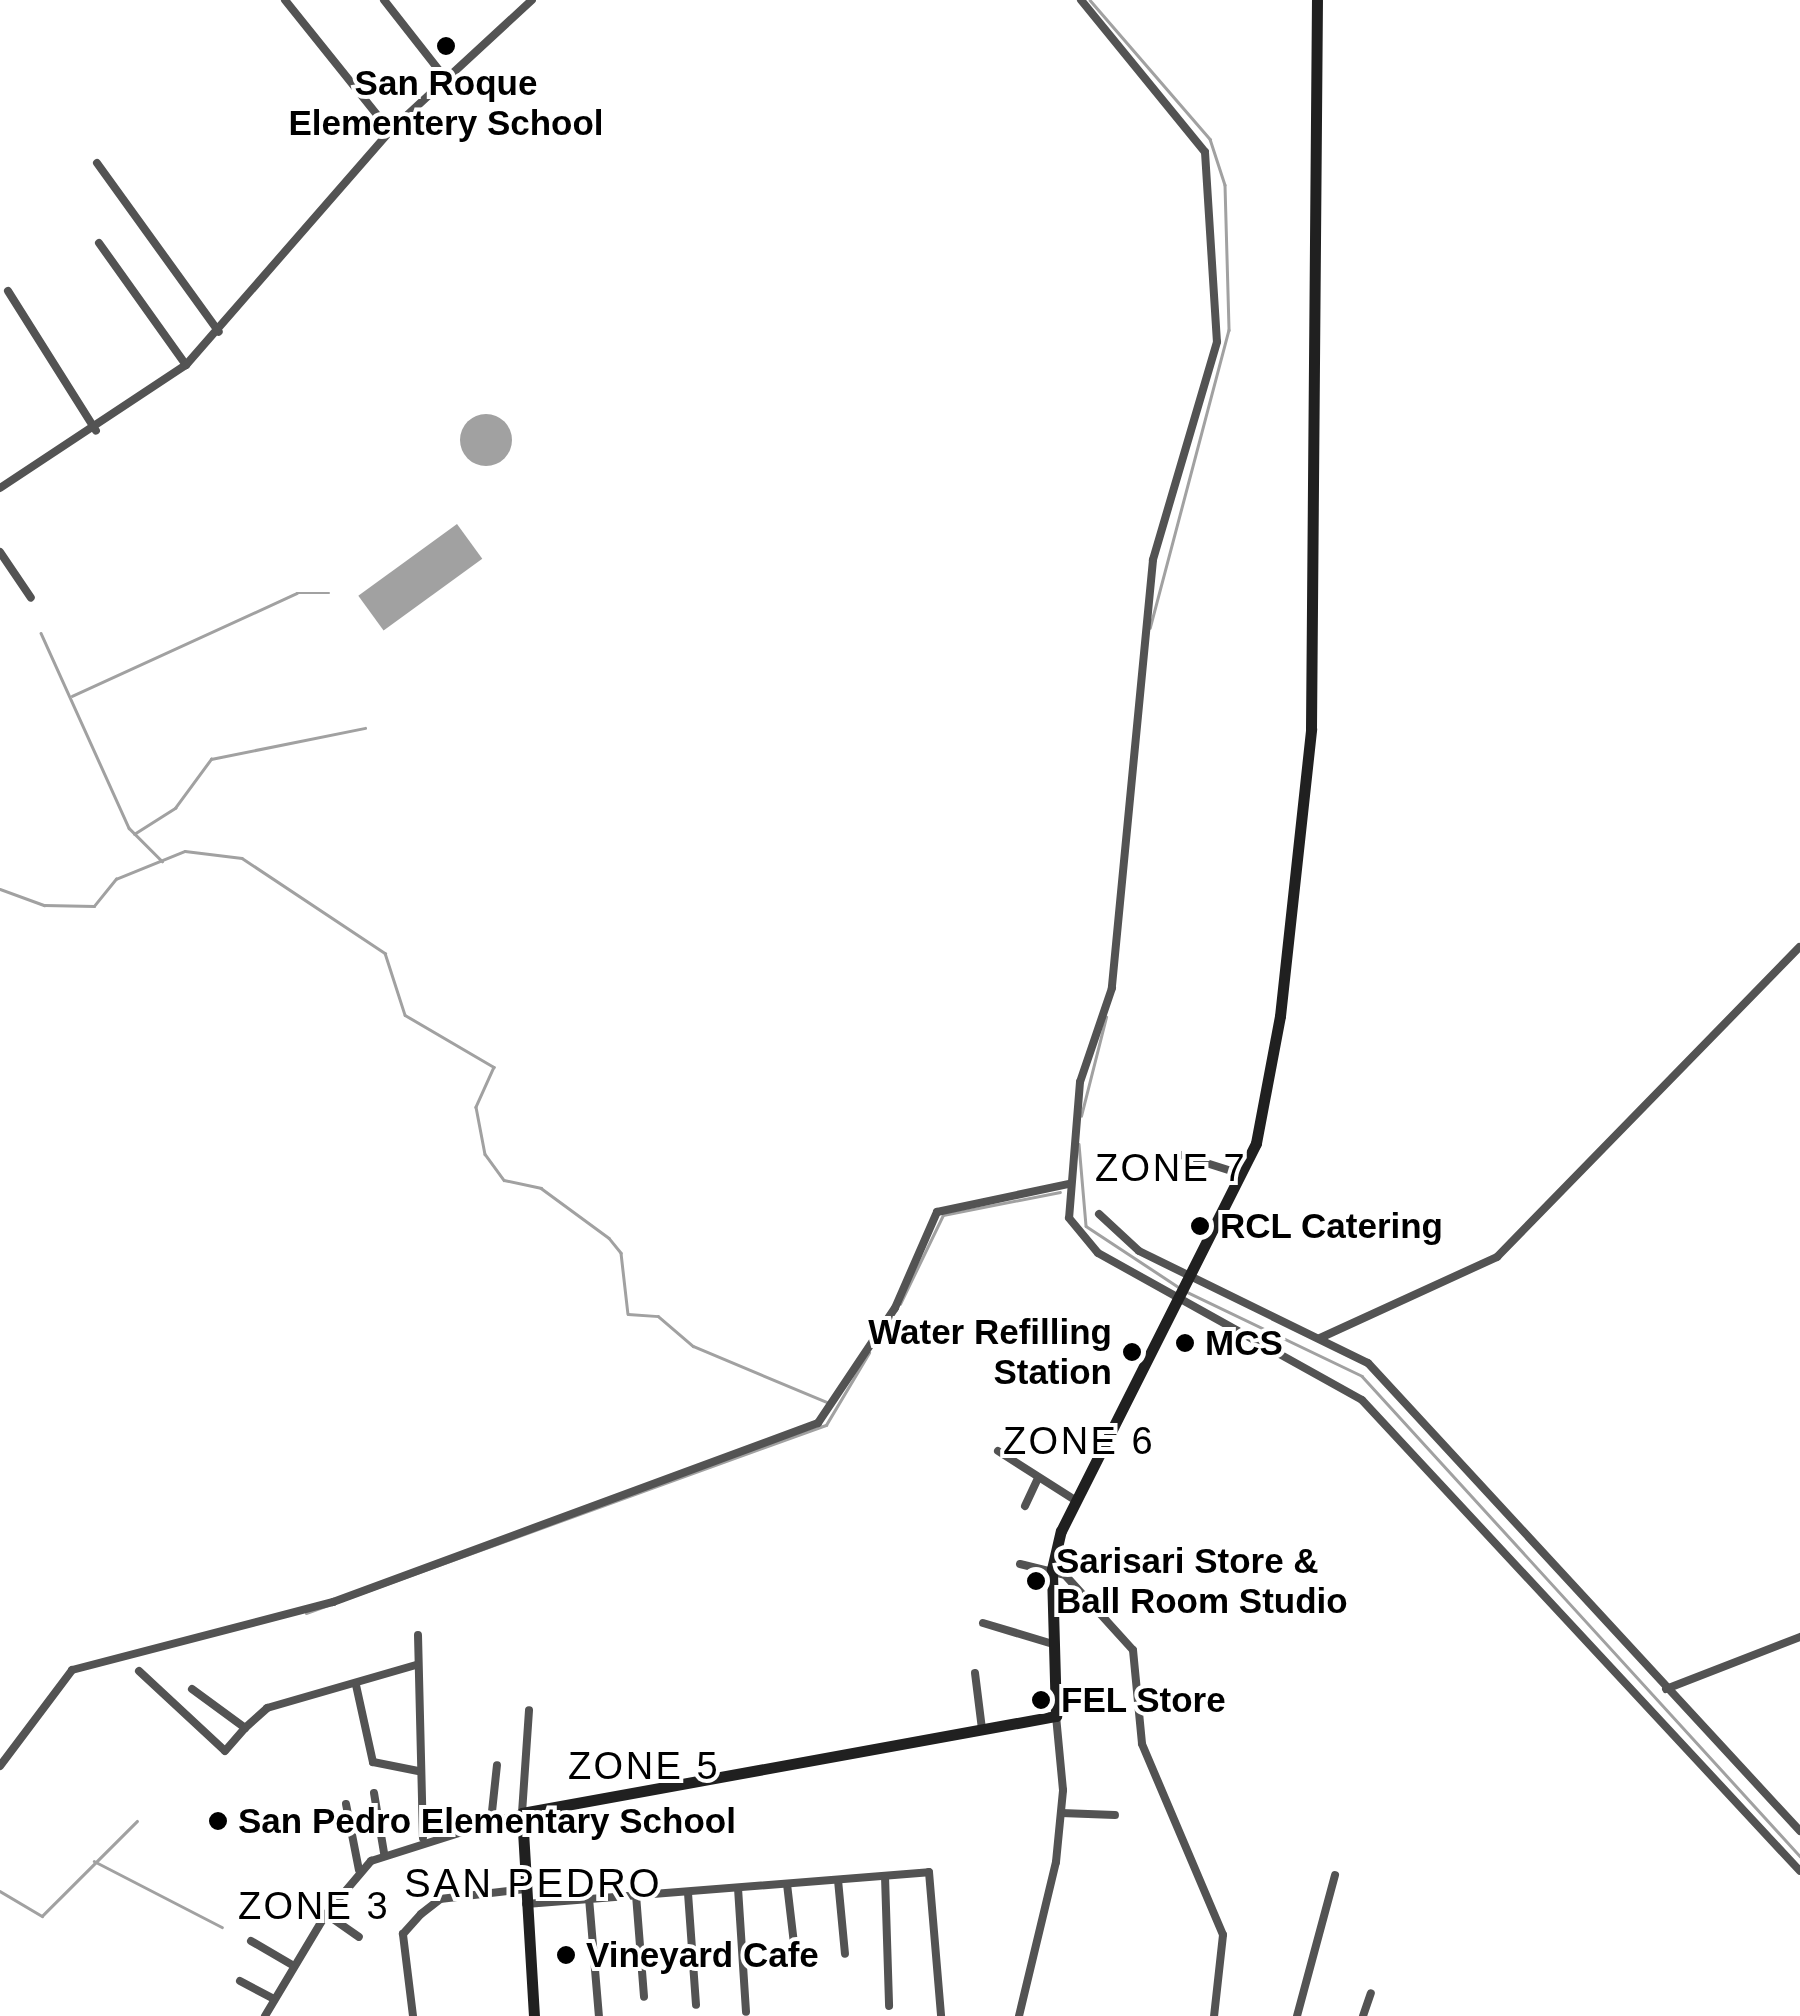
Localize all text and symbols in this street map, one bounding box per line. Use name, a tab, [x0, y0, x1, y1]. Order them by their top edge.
marker: San Roque Elementery School	[435, 35, 457, 57]
place label: San Roque Elementery School	[288, 62, 604, 144]
district label: ZONE 7	[1095, 1146, 1247, 1192]
place label: RCL Catering	[1220, 1205, 1444, 1247]
marker: RCL Catering	[1189, 1215, 1211, 1237]
place label: Water Refilling Station	[868, 1311, 1112, 1393]
place label: MCS	[1205, 1322, 1283, 1364]
marker: MCS	[1174, 1332, 1196, 1354]
marker: Water Refilling Station	[1121, 1341, 1143, 1363]
district label: ZONE 6	[1003, 1419, 1155, 1465]
place label: Sarisari Store & Ball Room Studio	[1056, 1540, 1348, 1622]
marker: Sarisari Store & Ball Room Studio	[1025, 1570, 1047, 1592]
place label: FEL Store	[1061, 1679, 1226, 1721]
marker: FEL Store	[1030, 1689, 1052, 1711]
district label: ZONE 5	[568, 1744, 720, 1790]
place label: San Pedro Elementary School	[238, 1800, 736, 1842]
marker: San Pedro Elementary School	[207, 1810, 229, 1832]
district label: SAN PEDRO	[404, 1859, 662, 1907]
district label: ZONE 3	[238, 1884, 390, 1930]
place label: Vineyard Cafe	[586, 1934, 819, 1976]
marker: Vineyard Cafe	[555, 1944, 577, 1966]

